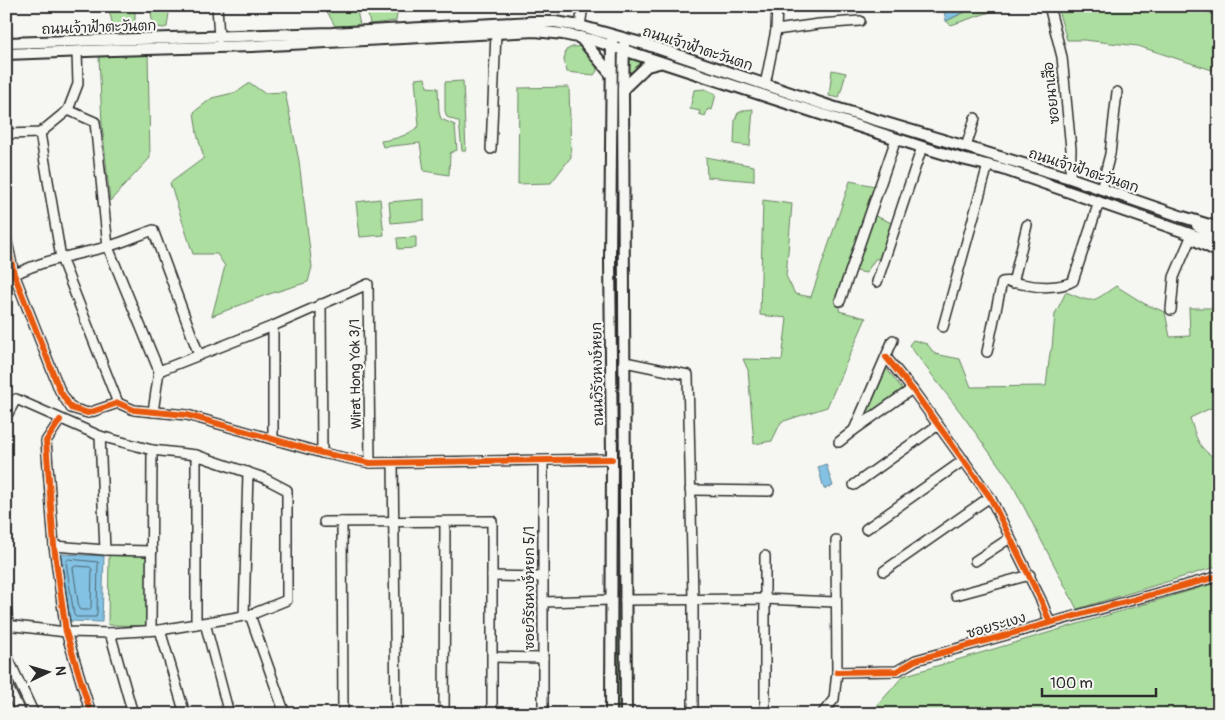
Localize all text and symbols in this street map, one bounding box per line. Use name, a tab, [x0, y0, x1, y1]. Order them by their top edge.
street label: ถนนเจ้าฟ้าตะวันตก	[41, 17, 157, 38]
street label: ถนนเจ้าฟ้าตะวันตก	[641, 23, 755, 74]
street label: ซอยนาเสือ	[1040, 61, 1063, 125]
street label: ถนนเจ้าฟ้าตะวันตก	[1027, 145, 1141, 196]
street label: Wirat Hong Yok 3/1	[346, 319, 365, 429]
street label: ถนนวิรัชหงษ์หยก	[587, 322, 607, 426]
street label: ซอยวิรัชหงษ์หยก 5/1	[520, 526, 538, 650]
street label: ซอยระเงง	[965, 609, 1028, 642]
north arrow	[22, 648, 72, 698]
text: N	[52, 665, 69, 676]
scale bar	[1042, 665, 1156, 697]
text: 100 m	[1050, 674, 1093, 693]

